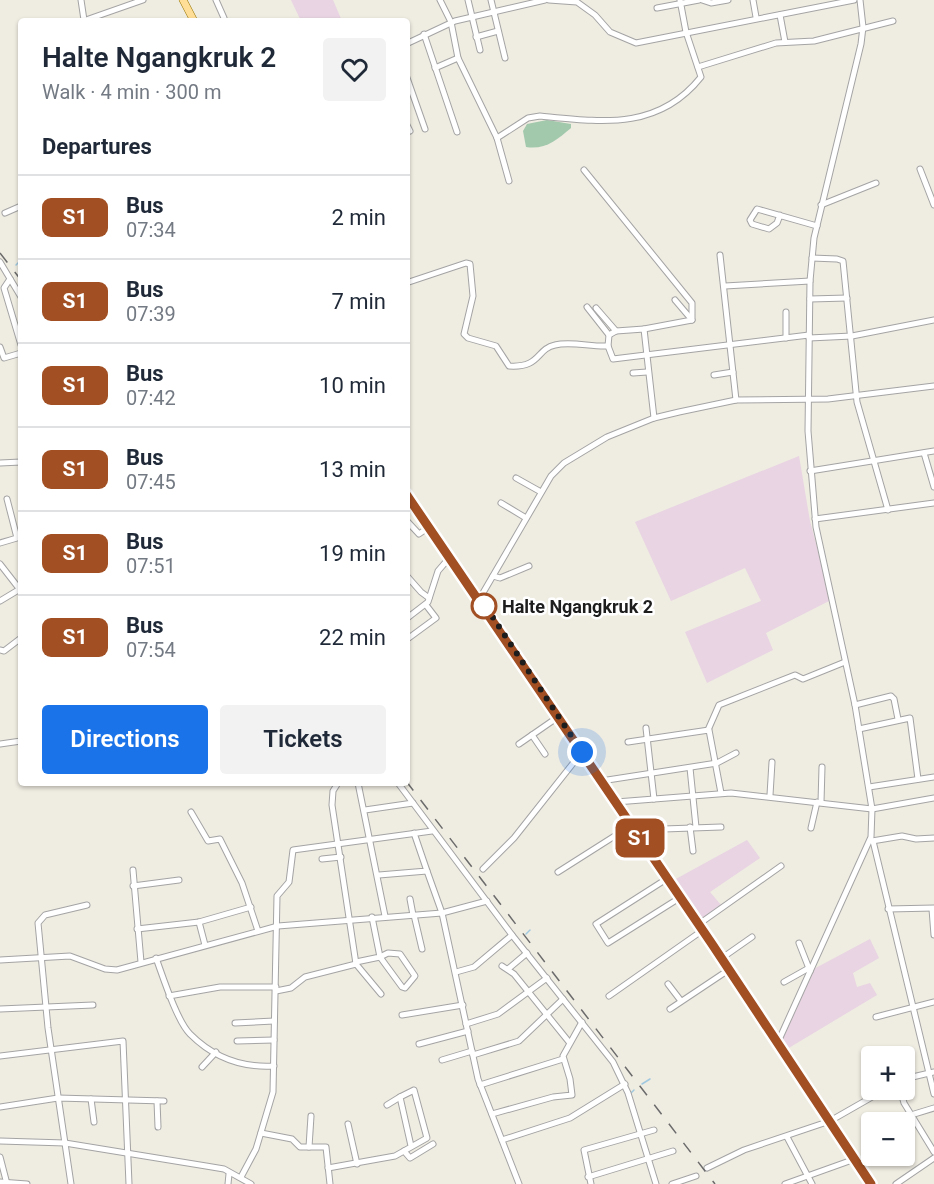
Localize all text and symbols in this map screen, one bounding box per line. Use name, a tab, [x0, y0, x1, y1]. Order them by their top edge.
button: heart	[323, 38, 386, 101]
text: Halte Ngangkruk 2	[42, 41, 276, 74]
text: Walk · 4 min · 300 m	[42, 80, 221, 104]
text: Departures	[42, 134, 152, 159]
text: Bus	[126, 193, 164, 218]
text: S1	[63, 205, 87, 229]
text: 2 min	[331, 205, 386, 230]
text: 07:34	[126, 218, 176, 242]
text: Bus	[126, 277, 164, 302]
text: S1	[63, 289, 87, 313]
text: 7 min	[331, 289, 386, 314]
text: 07:39	[126, 302, 176, 326]
text: Bus	[126, 361, 164, 386]
text: S1	[63, 373, 87, 397]
text: 10 min	[319, 373, 386, 398]
text: 07:42	[126, 386, 176, 410]
text: Bus	[126, 445, 164, 470]
text: S1	[63, 457, 87, 481]
text: 13 min	[319, 457, 386, 482]
text: 07:45	[126, 470, 176, 494]
text: Bus	[126, 529, 164, 554]
text: S1	[63, 541, 87, 565]
text: 19 min	[319, 541, 386, 566]
text: 07:51	[126, 554, 176, 578]
marker: Halte Ngangkruk 2	[471, 593, 497, 619]
place label: Halte Ngangkruk 2	[502, 596, 653, 617]
text: Bus	[126, 613, 164, 638]
text: S1	[63, 625, 87, 649]
text: 22 min	[319, 625, 386, 650]
text: 07:54	[126, 638, 176, 662]
button: Directions	[42, 705, 208, 774]
button: Tickets	[220, 705, 386, 774]
your location	[567, 737, 597, 767]
line badge: S1	[613, 818, 667, 858]
text: S1	[628, 826, 652, 850]
map controls	[861, 1046, 915, 1166]
button: +	[861, 1046, 915, 1100]
button: −	[861, 1112, 915, 1166]

